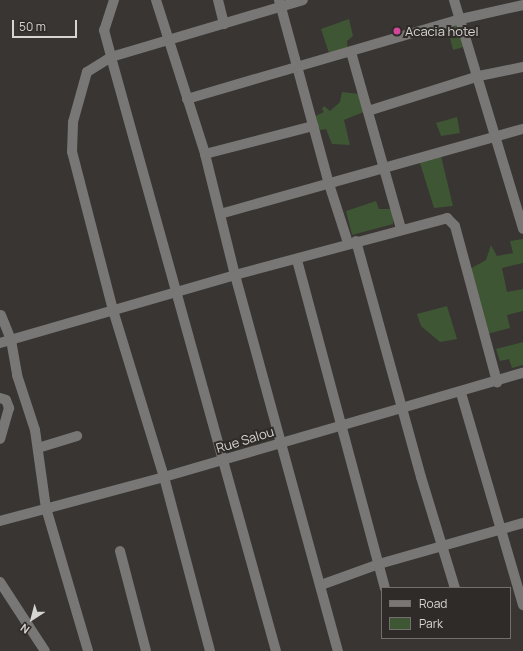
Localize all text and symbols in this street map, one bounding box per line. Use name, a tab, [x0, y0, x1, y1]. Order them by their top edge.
scale bar	[14, 12, 79, 38]
text: 50 m	[19, 18, 46, 35]
place label: Acacia hotel	[405, 23, 478, 39]
marker: Acacia hotel	[392, 26, 402, 36]
street label: Rue Salou	[214, 424, 276, 456]
legend	[381, 587, 511, 639]
text: Road	[419, 595, 447, 612]
north arrow	[12, 599, 52, 639]
text: Park	[419, 615, 443, 632]
text: N	[17, 621, 32, 638]

